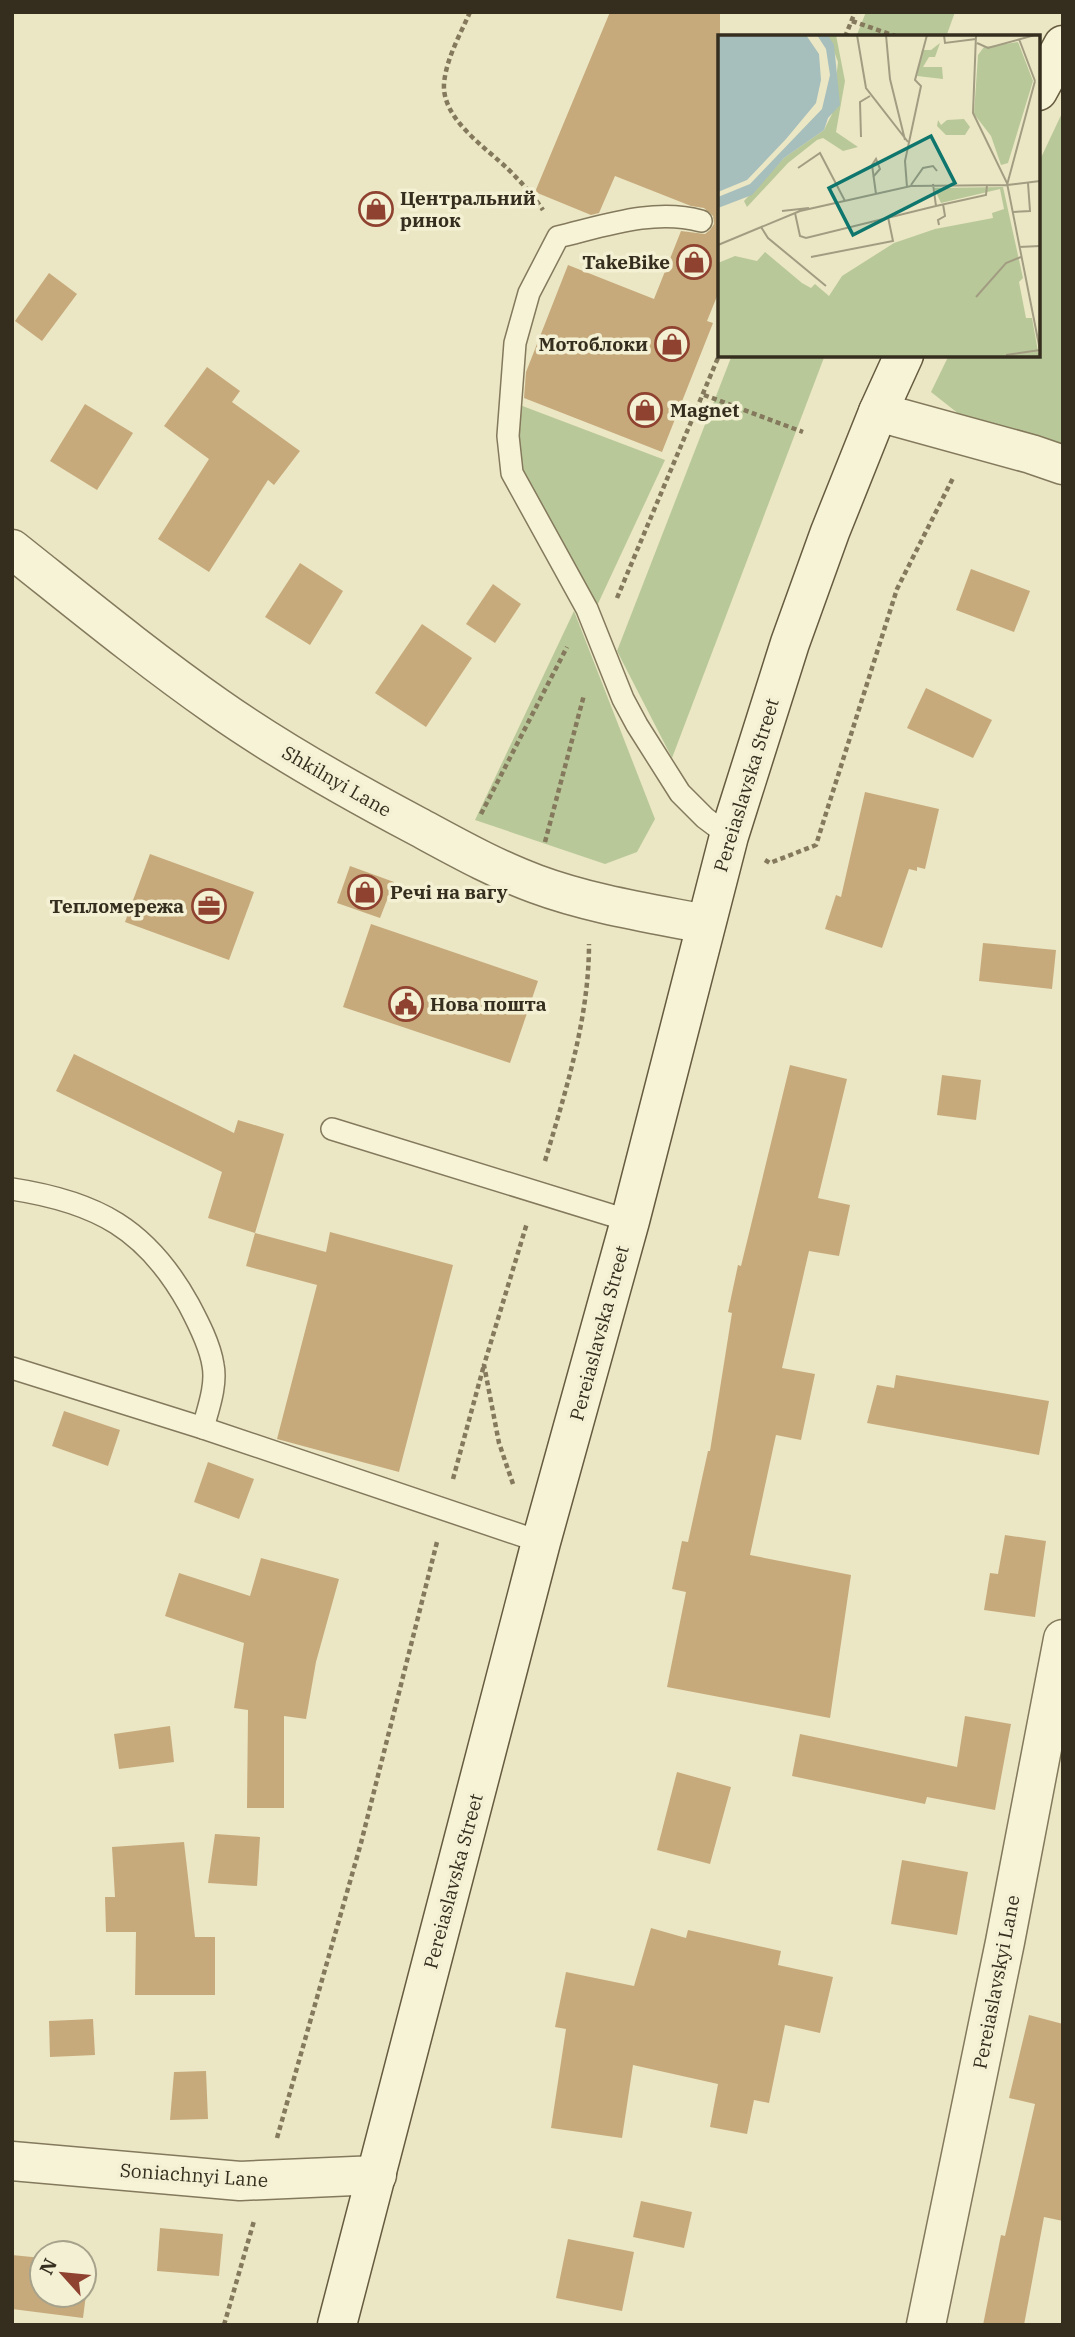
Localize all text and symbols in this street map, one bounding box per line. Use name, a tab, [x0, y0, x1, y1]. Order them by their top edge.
inset map	[718, 35, 1040, 357]
place label: Центральний ринок	[400, 186, 536, 232]
shop icon: Центральний ринок	[357, 190, 395, 228]
shop icon: TakeBike	[675, 243, 713, 281]
place label: TakeBike	[582, 250, 670, 274]
shop icon: Мотоблоки	[653, 325, 691, 363]
place label: Мотоблоки	[538, 332, 648, 356]
shop icon: Magnet	[626, 391, 664, 429]
place label: Magnet	[670, 398, 739, 422]
street label: Pereiaslavska Street	[708, 695, 784, 875]
street label: Shkilnyi Lane	[278, 740, 396, 822]
shop icon: Речі на вагу	[346, 873, 384, 911]
place label: Речі на вагу	[390, 880, 508, 904]
office icon: Тепломережа	[190, 887, 228, 925]
place label: Тепломережа	[49, 894, 184, 918]
public building icon: Нова пошта	[387, 985, 425, 1023]
place label: Нова пошта	[430, 992, 547, 1016]
street label: Pereiaslavska Street	[564, 1242, 634, 1423]
street label: Pereiaslavska Street	[418, 1790, 488, 1971]
street label: Pereiaslavskyi Lane	[967, 1893, 1025, 2071]
street label: Soniachnyi Lane	[119, 2158, 269, 2192]
north arrow	[28, 2239, 98, 2309]
text: N	[34, 2254, 62, 2278]

